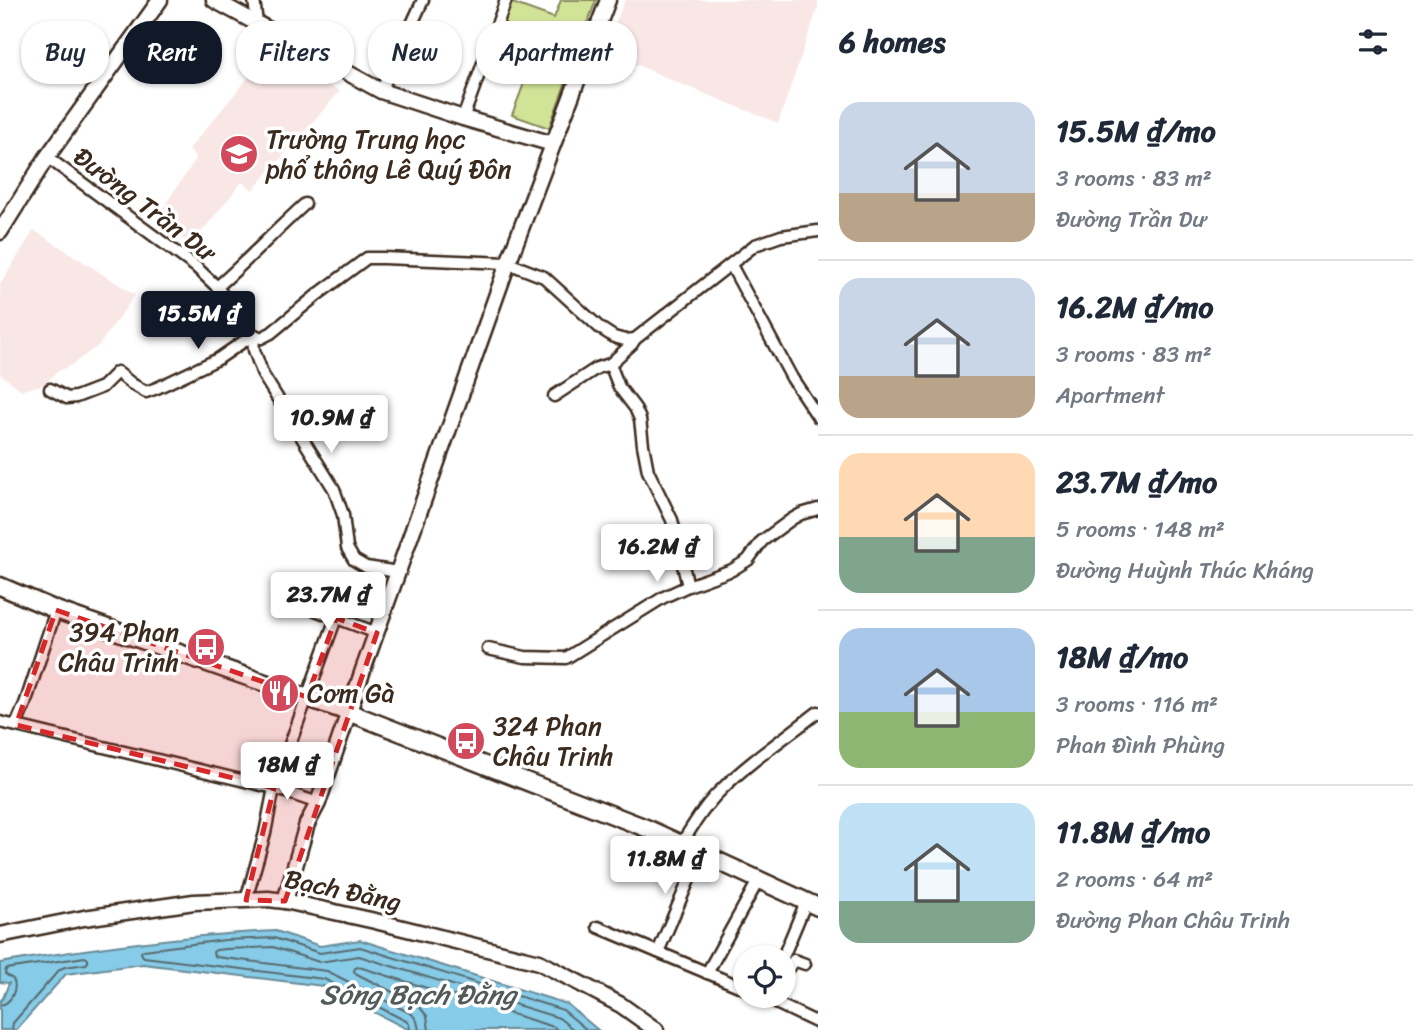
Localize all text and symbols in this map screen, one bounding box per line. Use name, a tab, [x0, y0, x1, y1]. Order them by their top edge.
text: 6 homes	[839, 15, 946, 69]
chip: Buy	[21, 21, 109, 84]
chip: Rent	[123, 21, 222, 84]
chip: Filters	[236, 21, 354, 84]
chip: New	[368, 21, 462, 84]
chip: Apartment	[476, 21, 637, 84]
icon: filters	[1354, 23, 1392, 61]
text: 15.5M ₫/mo	[1056, 104, 1216, 158]
place label: Trường Trung học phổ thông Lê Quý Đôn	[265, 116, 511, 192]
icon: home	[895, 130, 979, 214]
school or university icon: Trường Trung học phổ thông Lê Quý Đôn	[218, 133, 260, 175]
street label: Đường Trần Dư	[63, 134, 228, 275]
text: 3 rooms · 83 m²	[1056, 158, 1212, 199]
text: Đường Trần Dư	[1056, 199, 1207, 240]
text: 16.2M ₫/mo	[1056, 280, 1214, 334]
pin: 15.5M ₫	[133, 292, 263, 351]
text: 15.5M ₫	[157, 293, 239, 334]
icon: home	[895, 306, 979, 390]
text: 3 rooms · 83 m²	[1056, 334, 1212, 375]
text: Apartment	[1056, 375, 1165, 416]
pin: 10.9M ₫	[266, 396, 396, 455]
text: 10.9M ₫	[290, 397, 372, 438]
text: 23.7M ₫/mo	[1056, 455, 1217, 509]
icon: home	[895, 481, 979, 565]
text: 5 rooms · 148 m²	[1056, 509, 1225, 550]
pin: 16.2M ₫	[592, 524, 722, 584]
text: 16.2M ₫	[617, 526, 697, 567]
text: Đường Huỳnh Thúc Kháng	[1056, 550, 1314, 591]
pin: 23.7M ₫	[263, 572, 393, 632]
text: 23.7M ₫	[287, 574, 369, 615]
place label: 394 Phan Châu Trinh	[58, 609, 179, 685]
bus stop icon: 394 Phan Châu Trinh	[185, 626, 227, 668]
text: 18M ₫/mo	[1056, 630, 1188, 684]
icon: home	[895, 656, 979, 740]
place label: Cơm Gà	[307, 670, 395, 716]
restaurant icon: Cơm Gà	[259, 672, 301, 714]
text: 3 rooms · 116 m²	[1056, 684, 1218, 725]
place label: 324 Phan Châu Trinh	[493, 703, 614, 779]
bus stop icon: 324 Phan Châu Trinh	[445, 720, 487, 762]
text: Phan Đình Phùng	[1056, 725, 1225, 766]
pin: 18M ₫	[238, 742, 336, 802]
text: 18M ₫	[257, 744, 317, 785]
text: 11.8M ₫/mo	[1056, 805, 1210, 859]
icon: home	[895, 831, 979, 915]
pin: 11.8M ₫	[600, 836, 730, 896]
text: 11.8M ₫	[626, 838, 704, 879]
street label: Bạch Đằng	[280, 855, 406, 925]
text: 2 rooms · 64 m²	[1056, 859, 1213, 900]
text: Đường Phan Châu Trinh	[1056, 900, 1290, 941]
map controls	[733, 945, 796, 1008]
button: locate	[733, 945, 796, 1008]
water label: Sông Bạch Đằng	[320, 970, 519, 1019]

